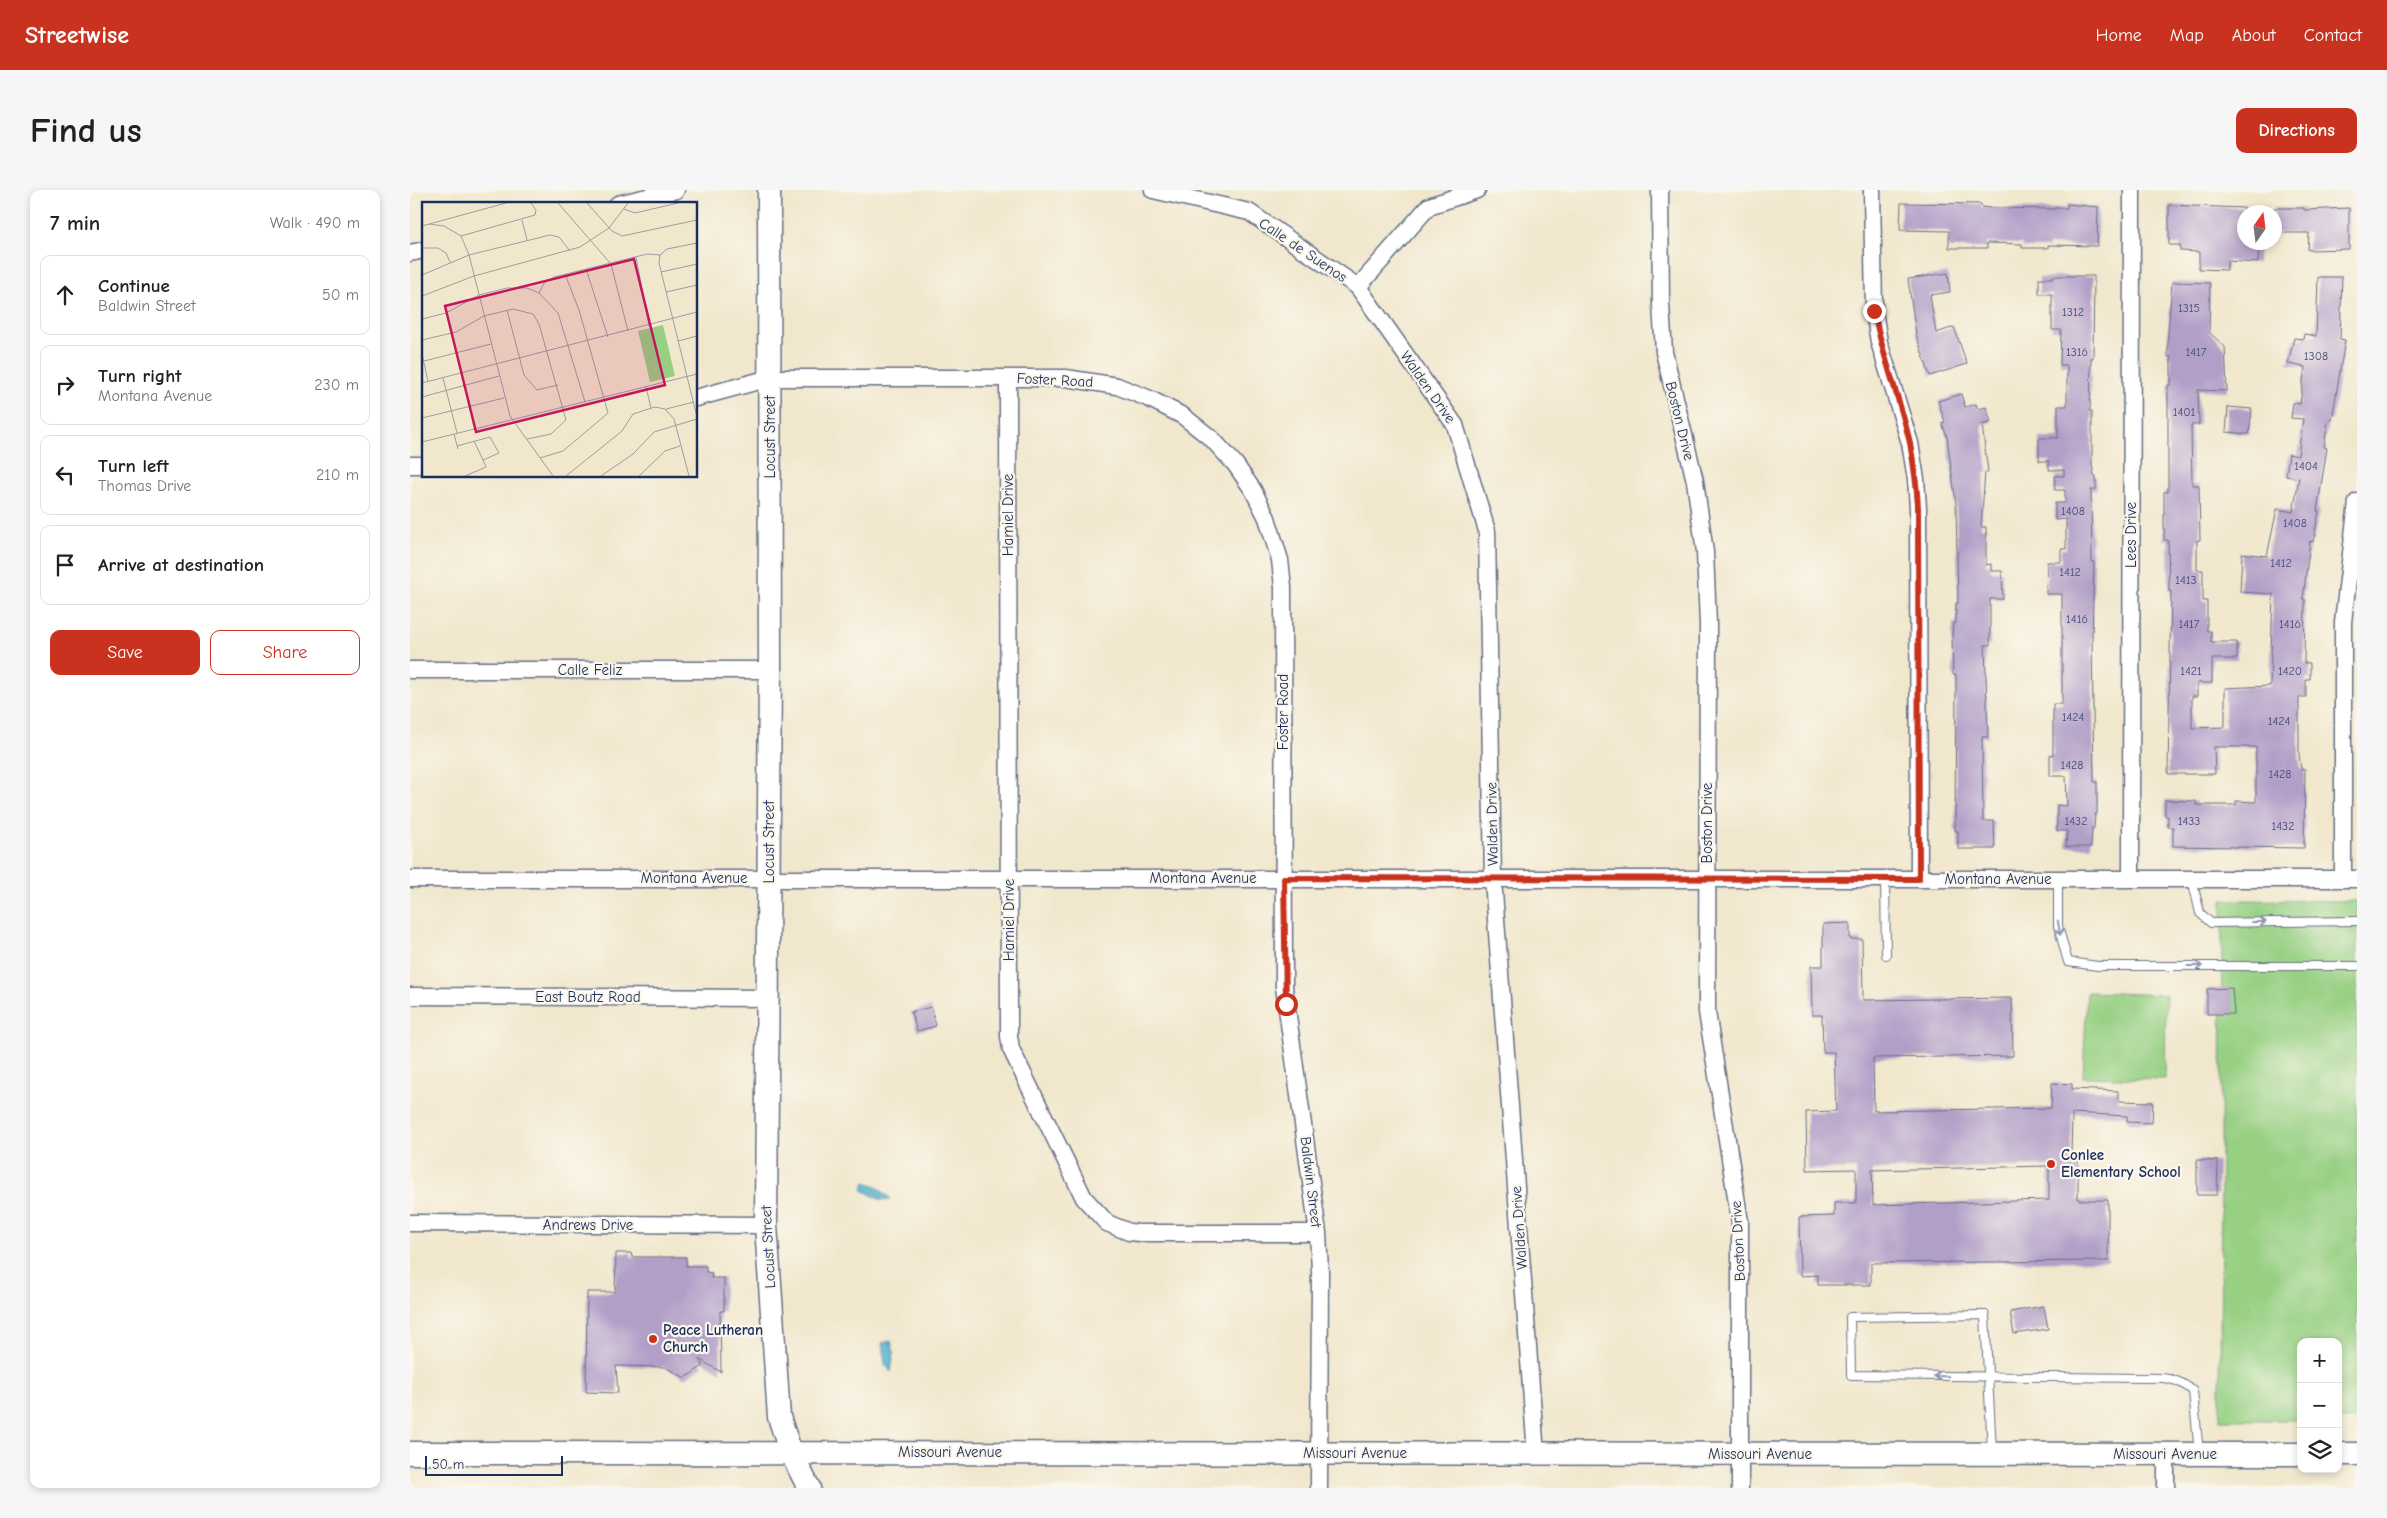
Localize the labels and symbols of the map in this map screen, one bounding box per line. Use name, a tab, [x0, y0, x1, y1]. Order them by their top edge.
inset map	[422, 202, 698, 478]
north arrow	[2237, 205, 2282, 250]
street label: Calle de Suenos	[1256, 214, 1350, 286]
route end	[1863, 300, 1886, 323]
house number: 1315	[2178, 301, 2200, 315]
house number: 1312	[2062, 305, 2084, 319]
house number: 1316	[2066, 345, 2088, 359]
house number: 1417	[2186, 345, 2207, 359]
street label: Walden Drive	[1397, 347, 1460, 427]
house number: 1308	[2304, 349, 2328, 363]
street label: Foster Road	[1016, 369, 1094, 391]
street label: Boston Drive	[1661, 380, 1699, 463]
street label: Locust Street	[761, 395, 779, 479]
house number: 1401	[2173, 405, 2196, 419]
house number: 1404	[2294, 459, 2318, 473]
street label: Hamiel Drive	[999, 473, 1017, 556]
street label: Lees Drive	[2122, 502, 2140, 568]
house number: 1408	[2061, 504, 2085, 518]
house number: 1408	[2283, 516, 2307, 530]
house number: 1412	[2270, 556, 2292, 570]
house number: 1412	[2059, 565, 2081, 579]
house number: 1413	[2175, 573, 2197, 587]
house number: 1416	[2066, 612, 2088, 626]
house number: 1417	[2179, 617, 2200, 631]
house number: 1416	[2279, 617, 2301, 631]
street label: Calle Feliz	[558, 661, 623, 679]
house number: 1421	[2180, 664, 2202, 678]
house number: 1420	[2278, 664, 2302, 678]
street label: Foster Road	[1274, 674, 1292, 750]
house number: 1424	[2062, 710, 2084, 724]
house number: 1424	[2268, 714, 2290, 728]
house number: 1428	[2061, 758, 2084, 772]
house number: 1428	[2269, 767, 2292, 781]
street label: Walden Drive	[1482, 781, 1502, 866]
street label: Boston Drive	[1698, 782, 1716, 863]
street label: Locust Street	[760, 800, 778, 884]
house number: 1432	[2065, 814, 2087, 828]
house number: 1433	[2178, 814, 2200, 828]
house number: 1432	[2272, 819, 2294, 833]
street label: Montana Avenue	[640, 869, 748, 887]
street label: Montana Avenue	[1149, 869, 1257, 887]
street label: Montana Avenue	[1944, 870, 2052, 888]
street label: Hamiel Drive	[1000, 878, 1018, 961]
one-way arrow	[2251, 917, 2267, 927]
one-way arrow	[2054, 919, 2064, 935]
one-way arrow	[2186, 961, 2202, 971]
street label: East Boutz Road	[535, 988, 641, 1006]
route start	[1275, 993, 1298, 1016]
street label: Baldwin Street	[1296, 1135, 1326, 1229]
place label: Conlee Elementary School	[2061, 1146, 2181, 1181]
marker: Conlee Elementary School	[2045, 1158, 2057, 1170]
street label: Walden Drive	[1507, 1185, 1531, 1271]
street label: Boston Drive	[1727, 1200, 1749, 1282]
street label: Locust Street	[757, 1204, 779, 1289]
street label: Andrews Drive	[543, 1216, 634, 1234]
place label: Peace Lutheran Church	[663, 1321, 763, 1356]
marker: Peace Lutheran Church	[647, 1333, 659, 1345]
one-way arrow	[1933, 1371, 1950, 1381]
street label: Missouri Avenue	[898, 1443, 1003, 1461]
street label: Missouri Avenue	[1303, 1444, 1408, 1462]
street label: Missouri Avenue	[1708, 1445, 1813, 1463]
street label: Missouri Avenue	[2113, 1445, 2218, 1463]
scale bar	[425, 1453, 562, 1476]

